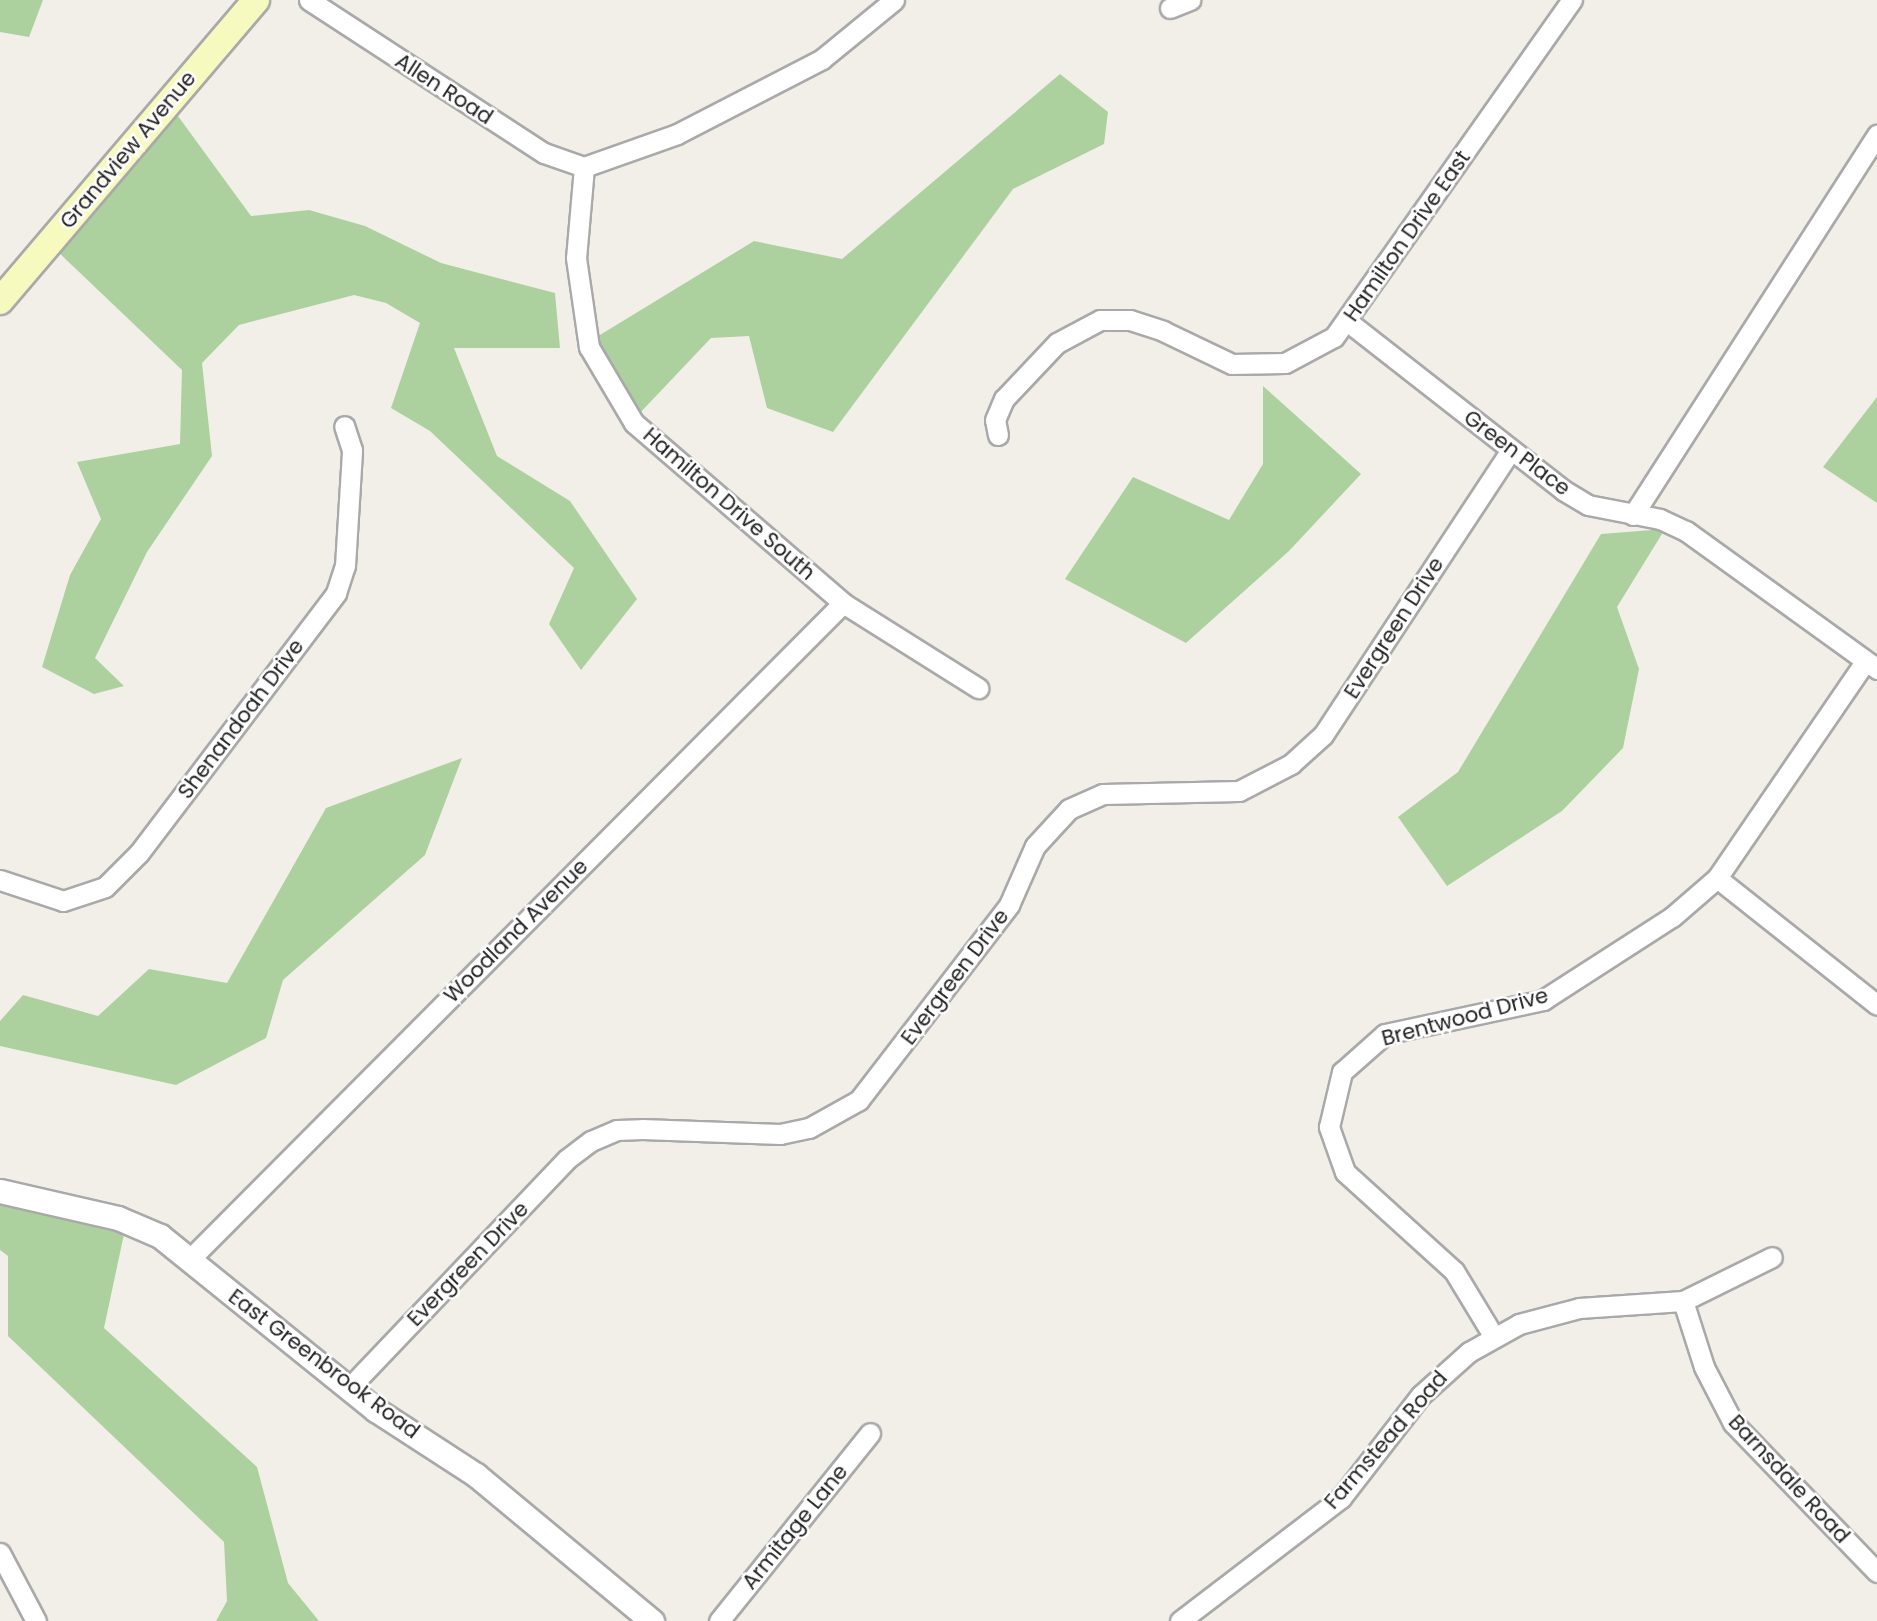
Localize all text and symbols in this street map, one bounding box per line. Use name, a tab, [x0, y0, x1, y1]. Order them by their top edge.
street label: Allen Road	[391, 48, 497, 130]
street label: Grandview Avenue	[55, 66, 201, 234]
street label: Hamilton Drive East	[1339, 146, 1475, 326]
street label: Green Place	[1459, 405, 1575, 501]
street label: Hamilton Drive South	[638, 423, 820, 585]
street label: Evergreen Drive	[1339, 553, 1449, 703]
street label: Shenandoah Drive	[173, 634, 309, 804]
street label: Woodland Avenue	[439, 854, 593, 1008]
street label: Evergreen Drive	[896, 904, 1014, 1050]
street label: Brentwood Drive	[1379, 983, 1551, 1051]
street label: Evergreen Drive	[402, 1197, 534, 1331]
street label: East Greenbrook Road	[223, 1284, 425, 1444]
street label: Farmstead Road	[1319, 1366, 1453, 1514]
street label: Barnsdale Road	[1723, 1410, 1855, 1548]
street label: Armitage Lane	[737, 1460, 853, 1594]

